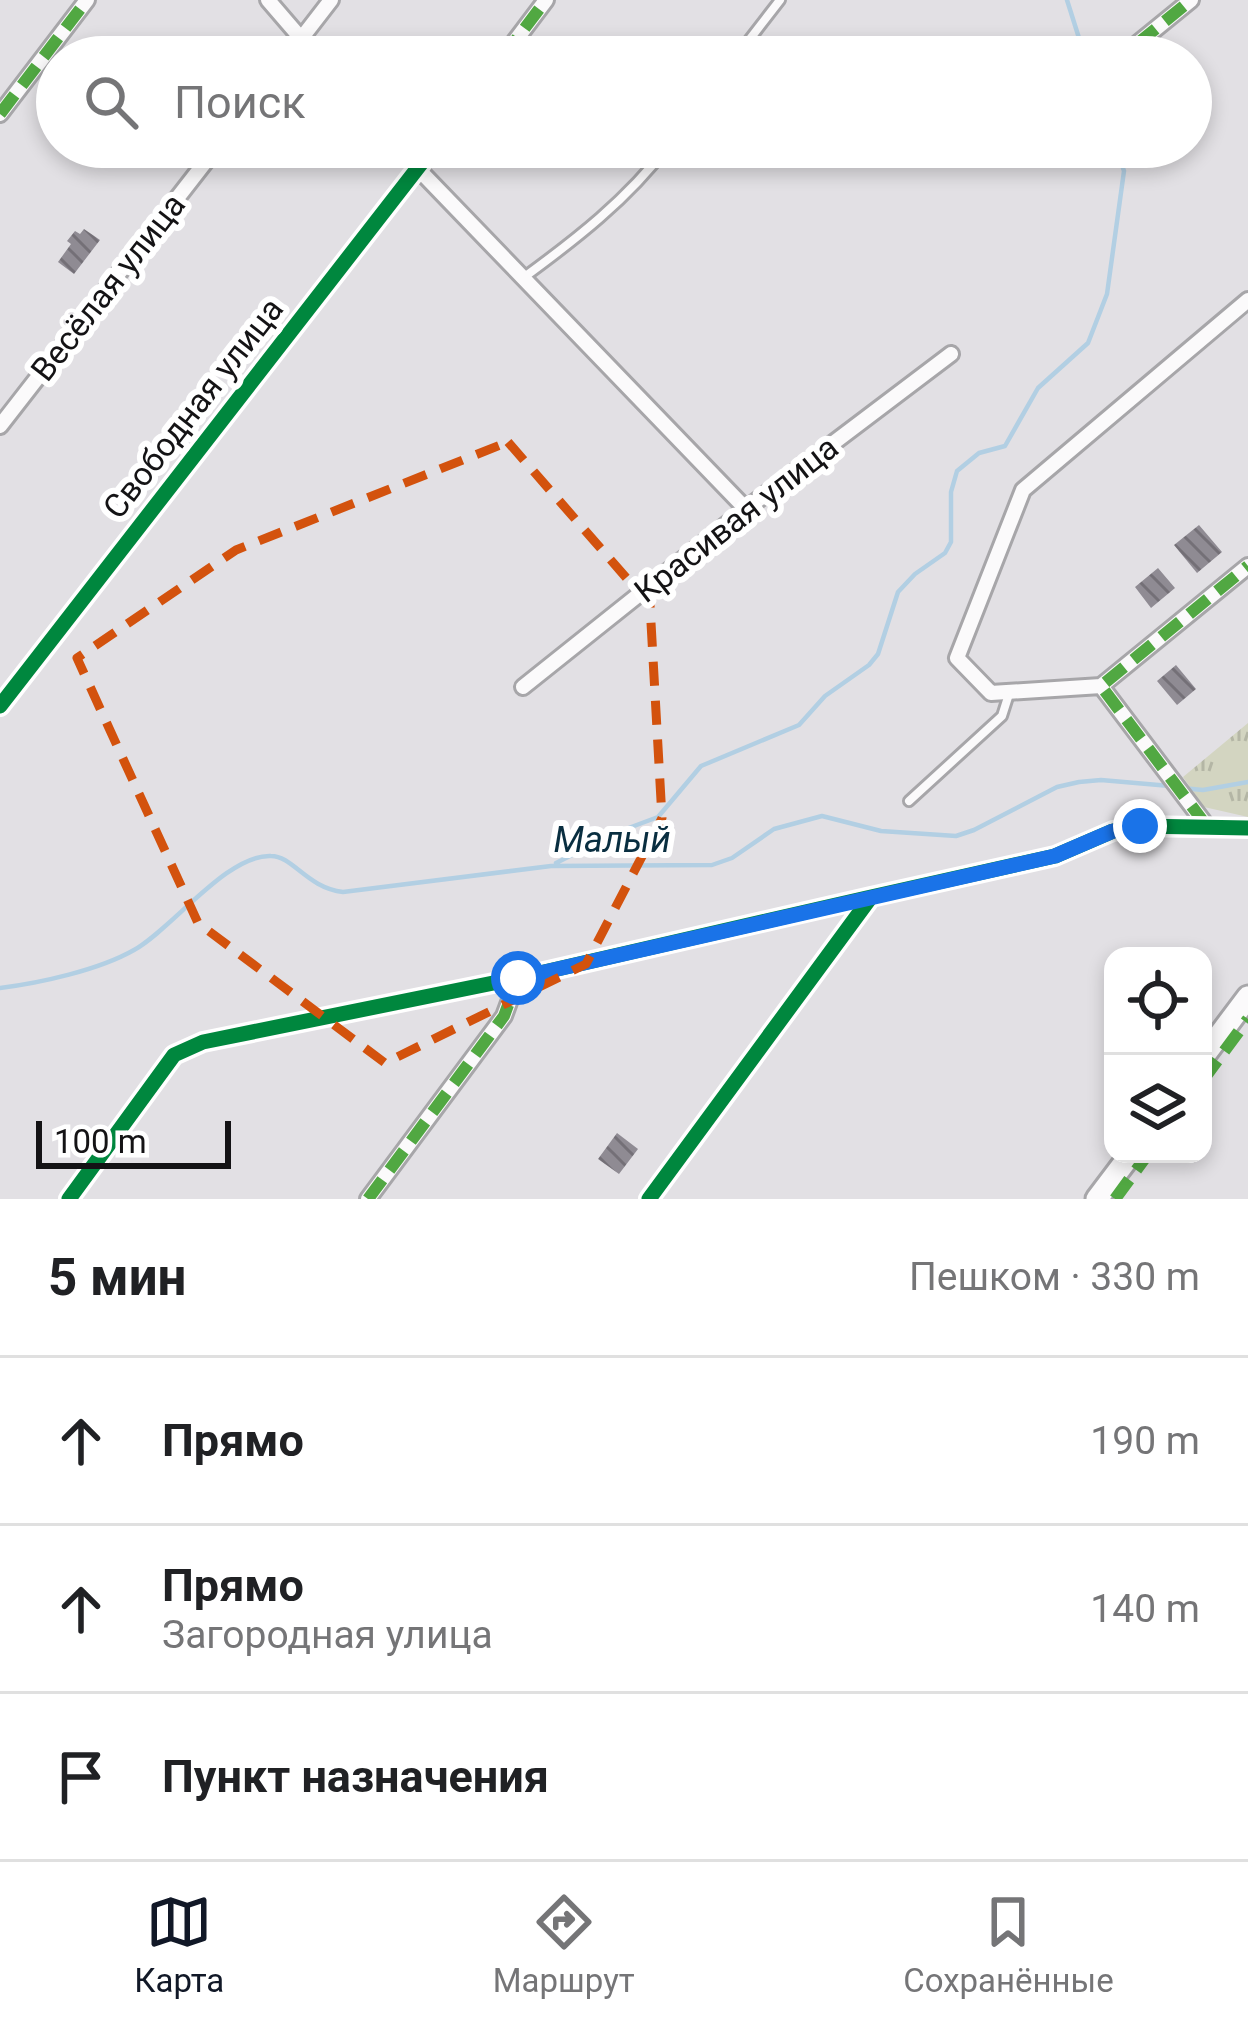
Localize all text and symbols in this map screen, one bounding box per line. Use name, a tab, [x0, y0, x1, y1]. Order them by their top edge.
search box	[36, 36, 1212, 168]
icon: search	[78, 69, 144, 135]
text: Поиск	[174, 76, 306, 129]
street label: Весёлая улица	[23, 186, 193, 388]
street label: Свободная улица	[95, 290, 291, 526]
street label: Красивая улица	[627, 427, 845, 611]
route end	[1113, 799, 1167, 853]
water label: Малый	[553, 819, 671, 861]
map controls	[1104, 947, 1212, 1163]
button: locate	[1104, 947, 1212, 1055]
route start	[491, 951, 545, 1005]
button: layers	[1104, 1055, 1212, 1163]
scale bar	[36, 1115, 231, 1168]
text: 100 m	[54, 1122, 147, 1161]
text: 5 мин	[48, 1248, 186, 1307]
text: Пешком · 330 m	[909, 1254, 1200, 1300]
icon: ahead	[48, 1408, 114, 1474]
text: Прямо	[162, 1414, 304, 1467]
text: 190 m	[1090, 1418, 1200, 1464]
text: Прямо	[162, 1559, 304, 1612]
icon: ahead	[48, 1576, 114, 1642]
text: 140 m	[1090, 1586, 1200, 1632]
text: Загородная улица	[162, 1612, 493, 1658]
icon: arrive	[48, 1744, 114, 1810]
text: Пункт назначения	[162, 1750, 549, 1803]
tab: Карта	[134, 1889, 224, 2000]
tab: Маршрут	[493, 1889, 635, 2000]
tab: Сохранённые	[903, 1889, 1114, 2000]

